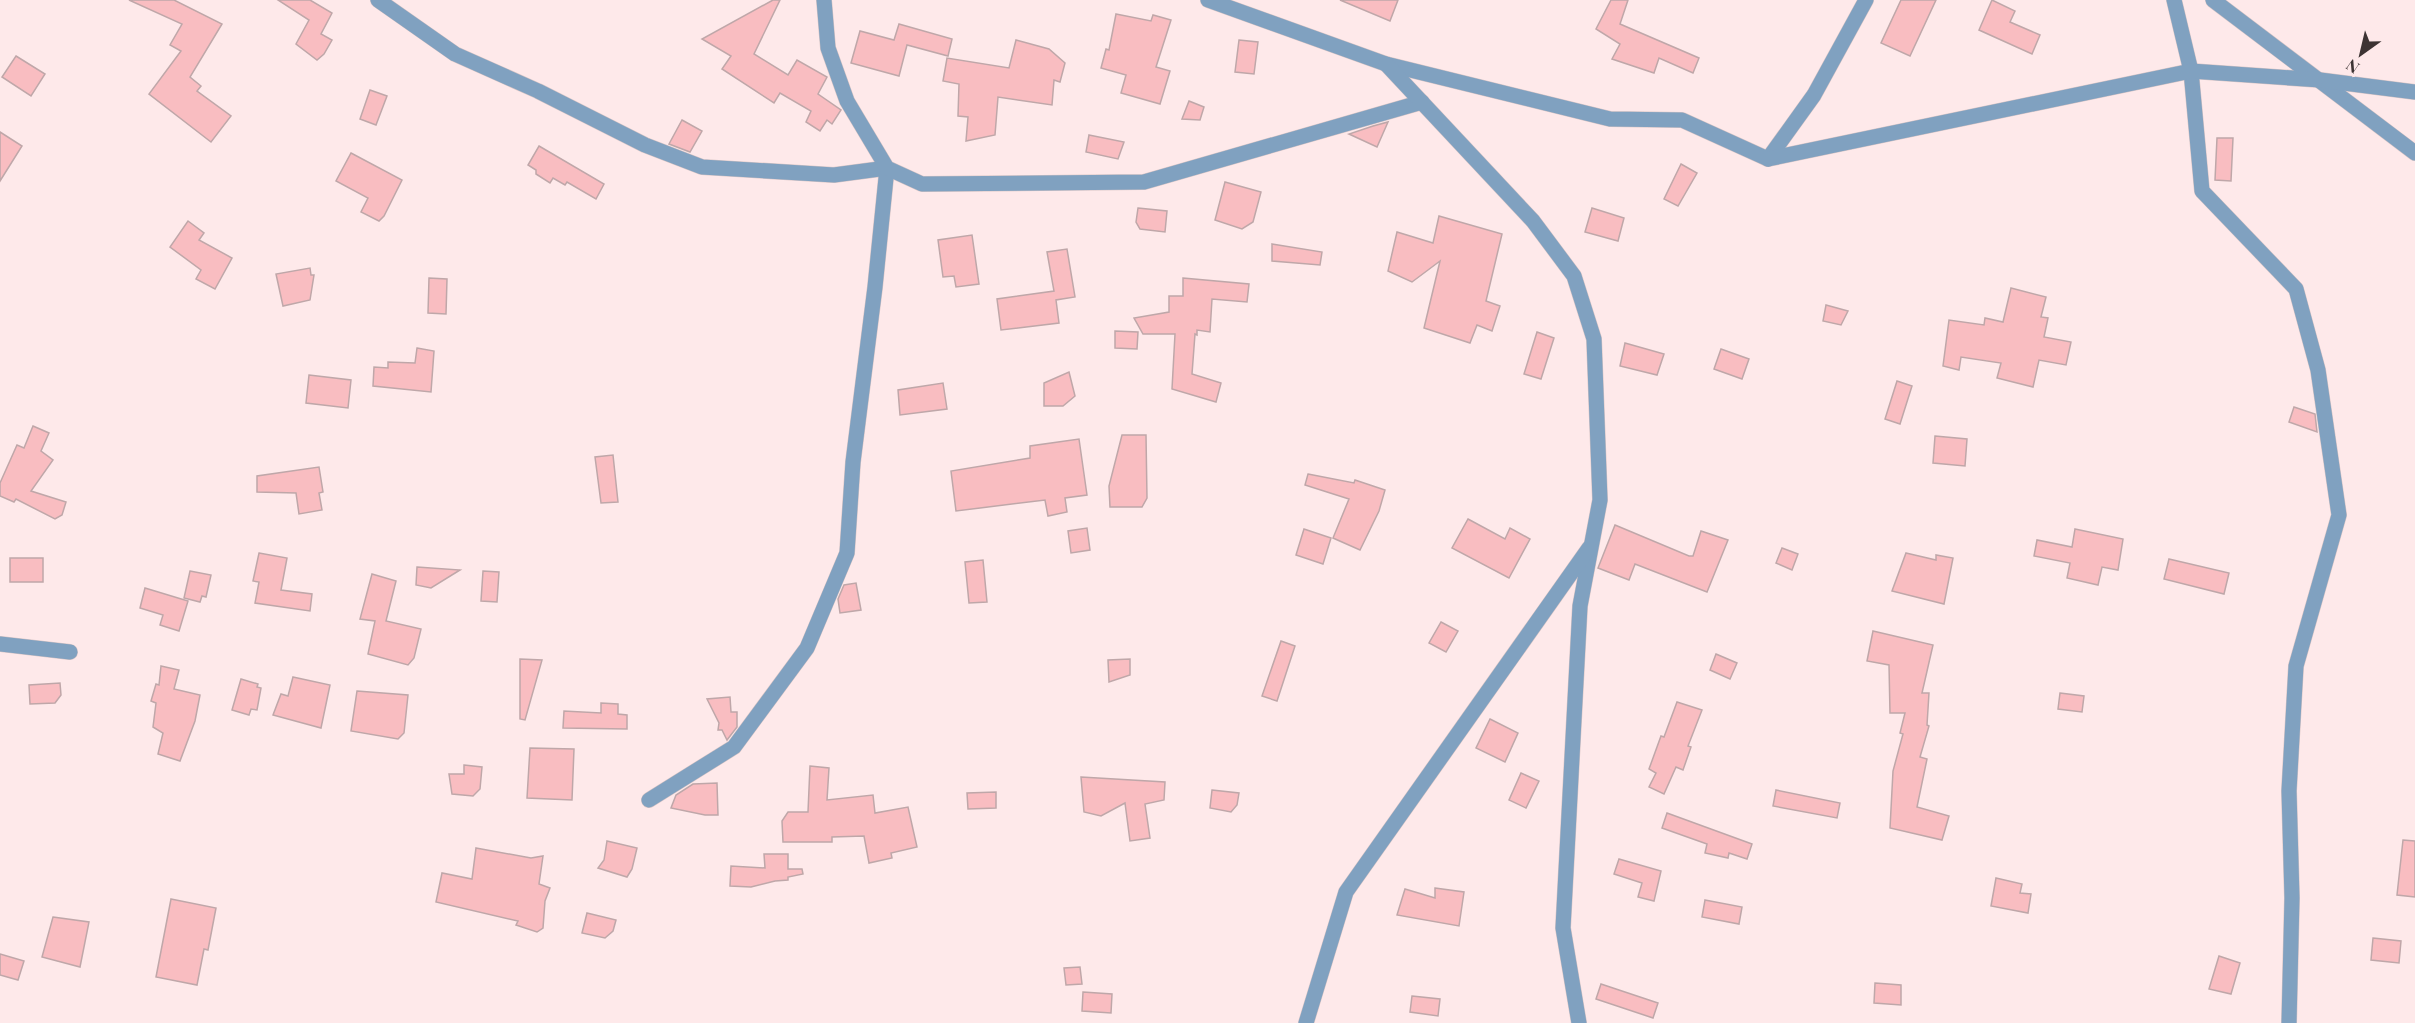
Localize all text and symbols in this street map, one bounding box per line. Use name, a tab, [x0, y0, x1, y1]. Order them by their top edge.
north arrow	[2331, 24, 2391, 84]
text: N	[2341, 55, 2363, 79]

